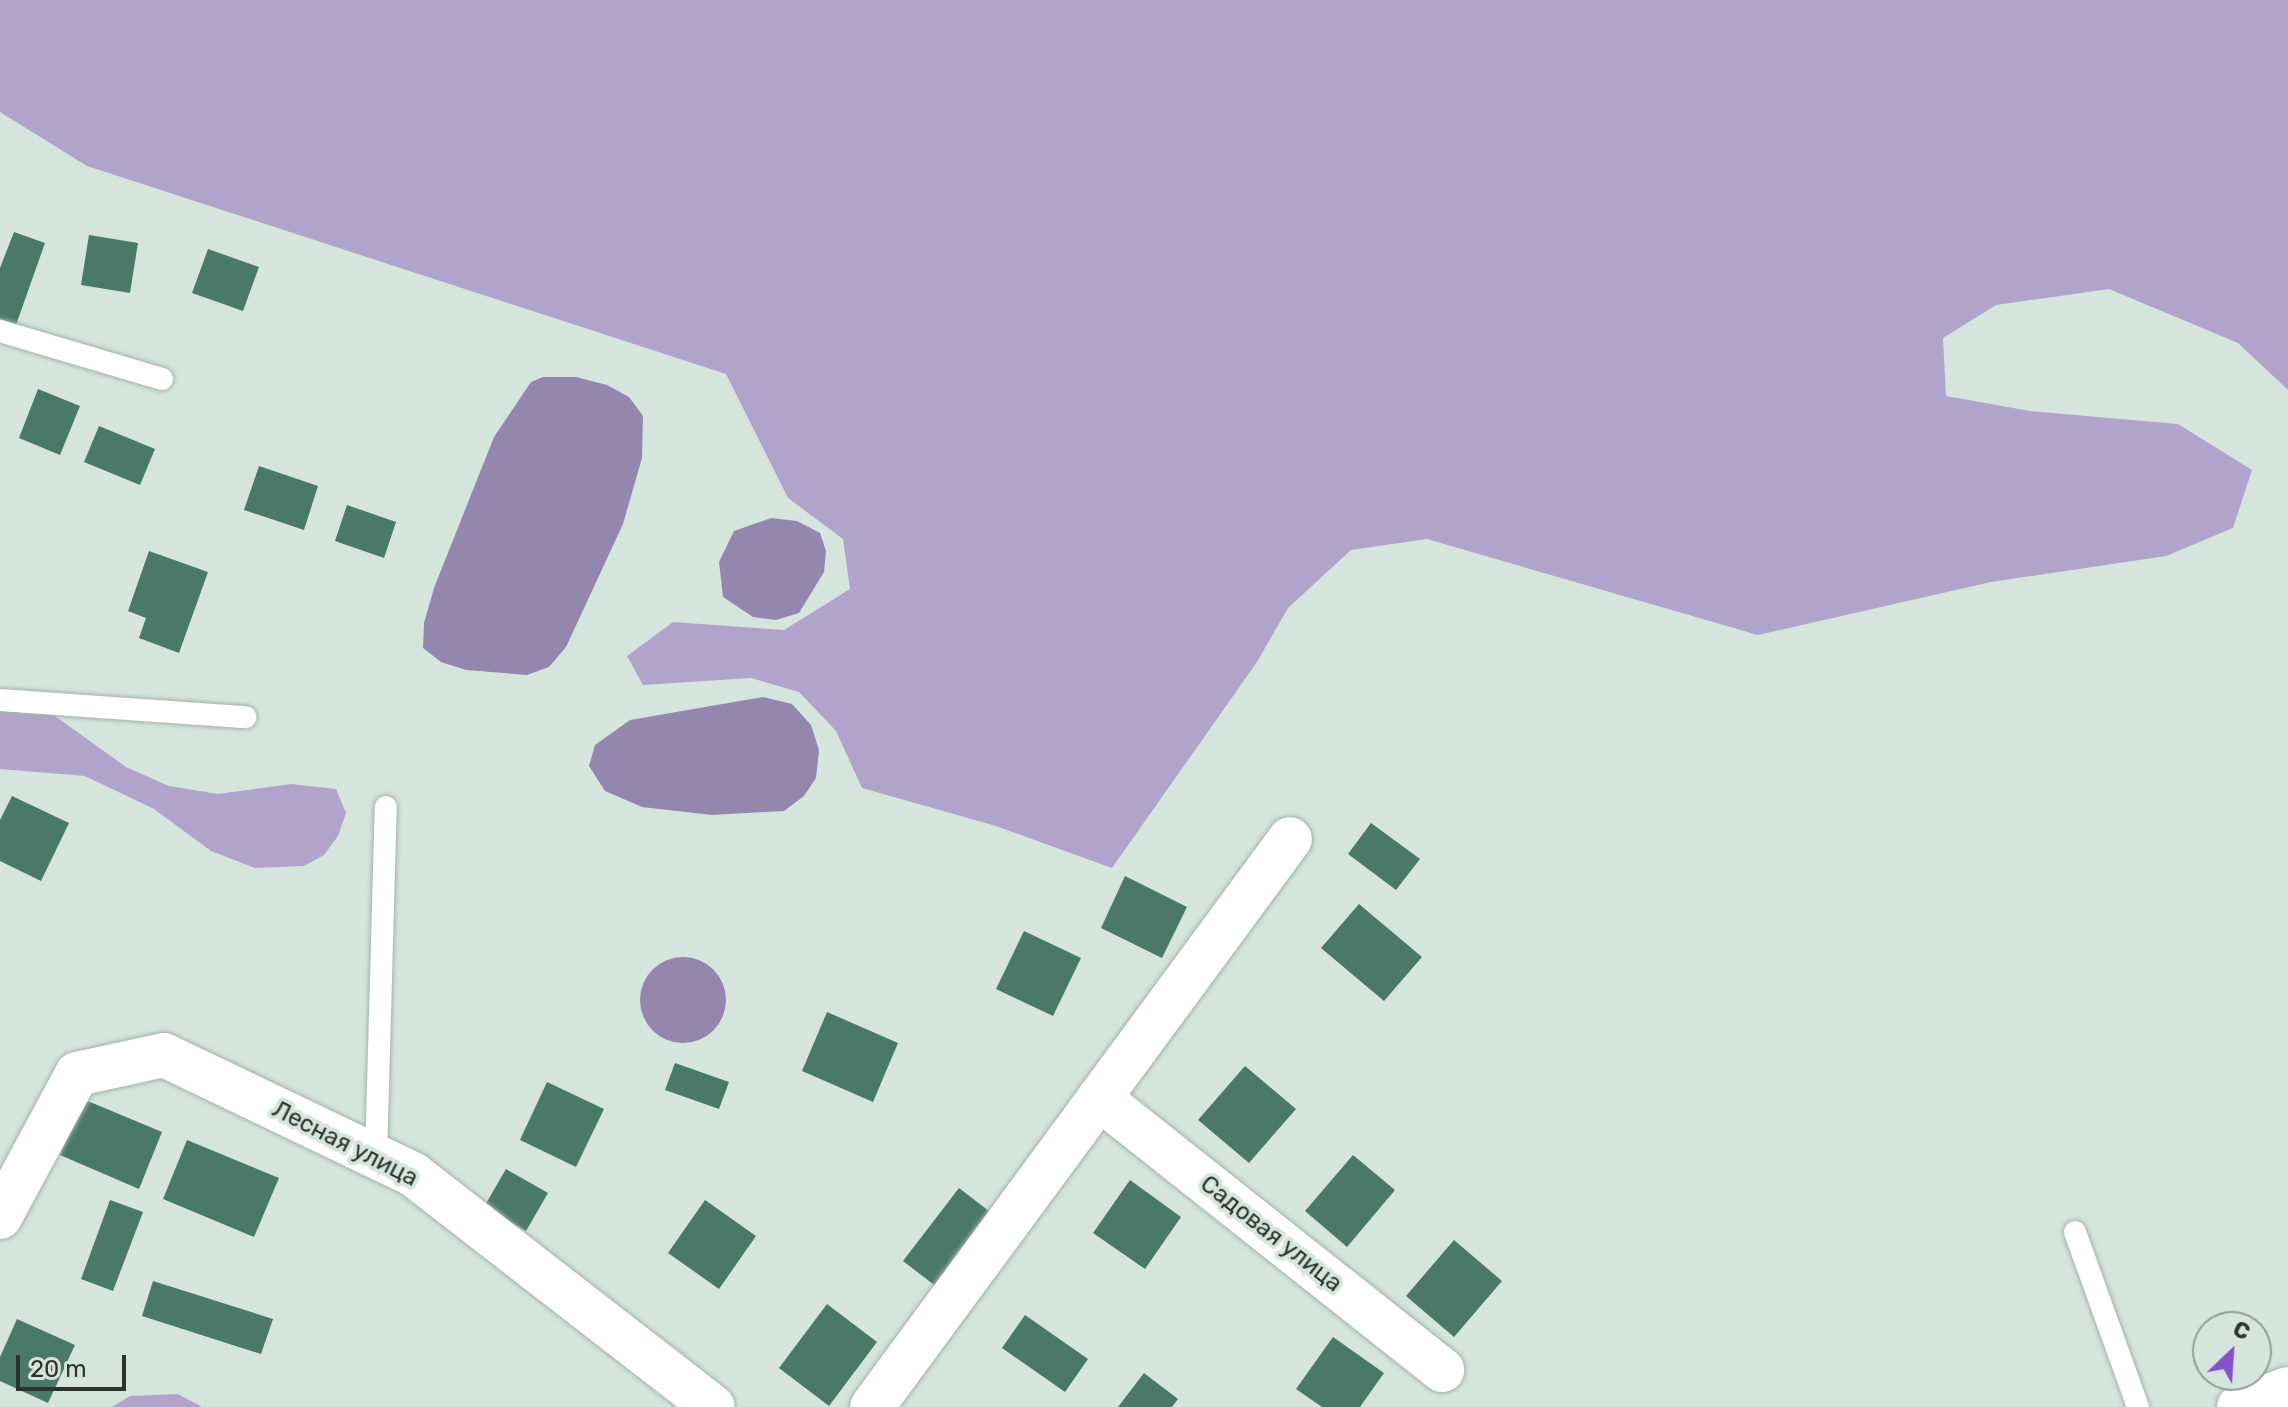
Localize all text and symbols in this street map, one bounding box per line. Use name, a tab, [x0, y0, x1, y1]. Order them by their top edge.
street label: Лесная улица	[267, 1095, 423, 1193]
street label: Садовая улица	[1194, 1170, 1348, 1298]
north arrow	[2192, 1311, 2272, 1391]
text: С	[2229, 1315, 2254, 1346]
scale bar	[20, 1339, 130, 1389]
text: 20 m	[30, 1355, 87, 1383]

